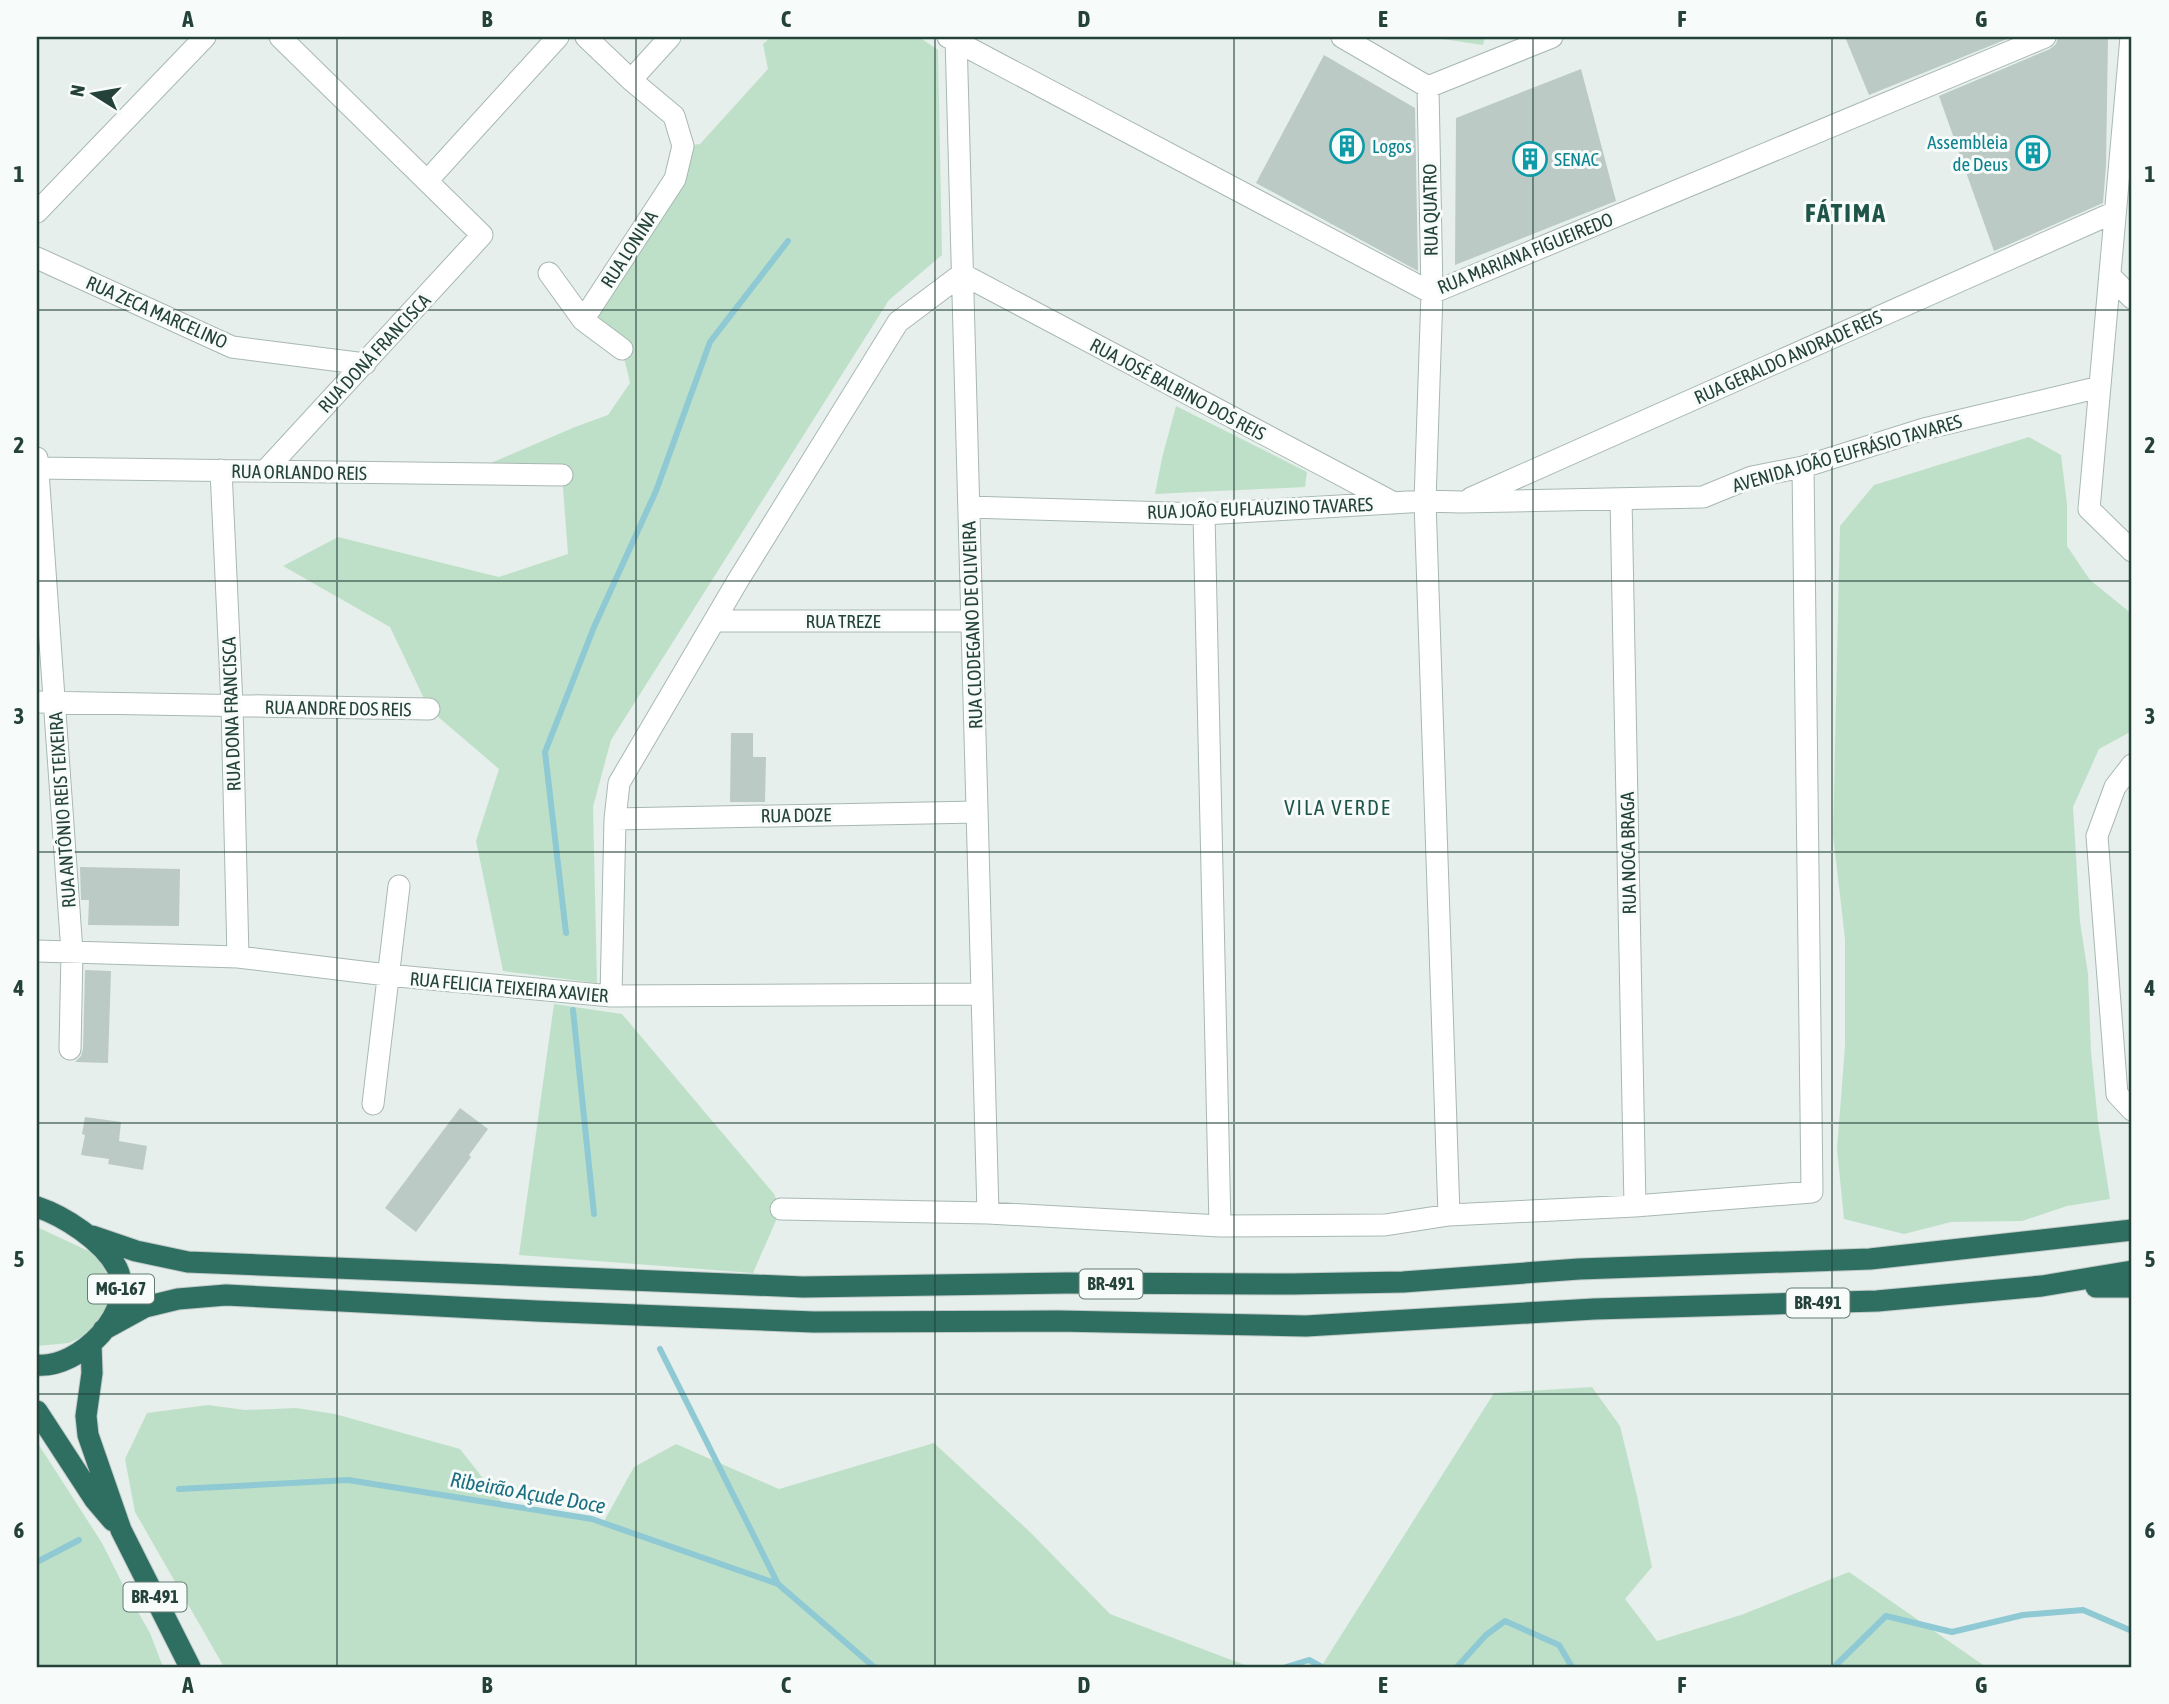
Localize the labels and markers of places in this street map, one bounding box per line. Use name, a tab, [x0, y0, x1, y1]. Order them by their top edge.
building icon: Logos	[1328, 127, 1366, 165]
place label: Assembleia de Deus	[1927, 131, 2008, 175]
building icon: Assembleia de Deus	[2014, 134, 2052, 172]
place label: Logos	[1372, 135, 1412, 157]
building icon: SENAC	[1511, 140, 1549, 178]
place label: SENAC	[1554, 148, 1600, 170]

